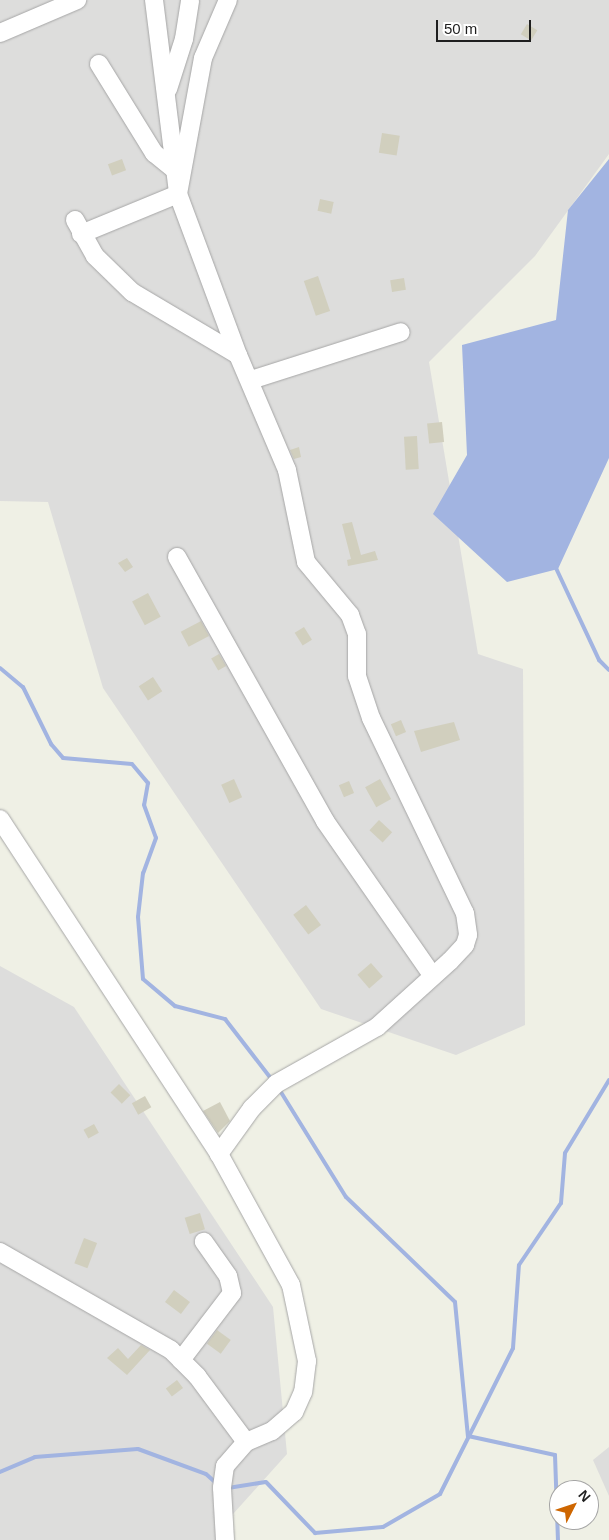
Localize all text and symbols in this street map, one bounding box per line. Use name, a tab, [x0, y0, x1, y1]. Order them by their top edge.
scale bar	[439, 10, 534, 42]
text: 50 m	[444, 20, 477, 37]
north arrow	[549, 1480, 599, 1530]
text: N	[575, 1487, 594, 1505]

